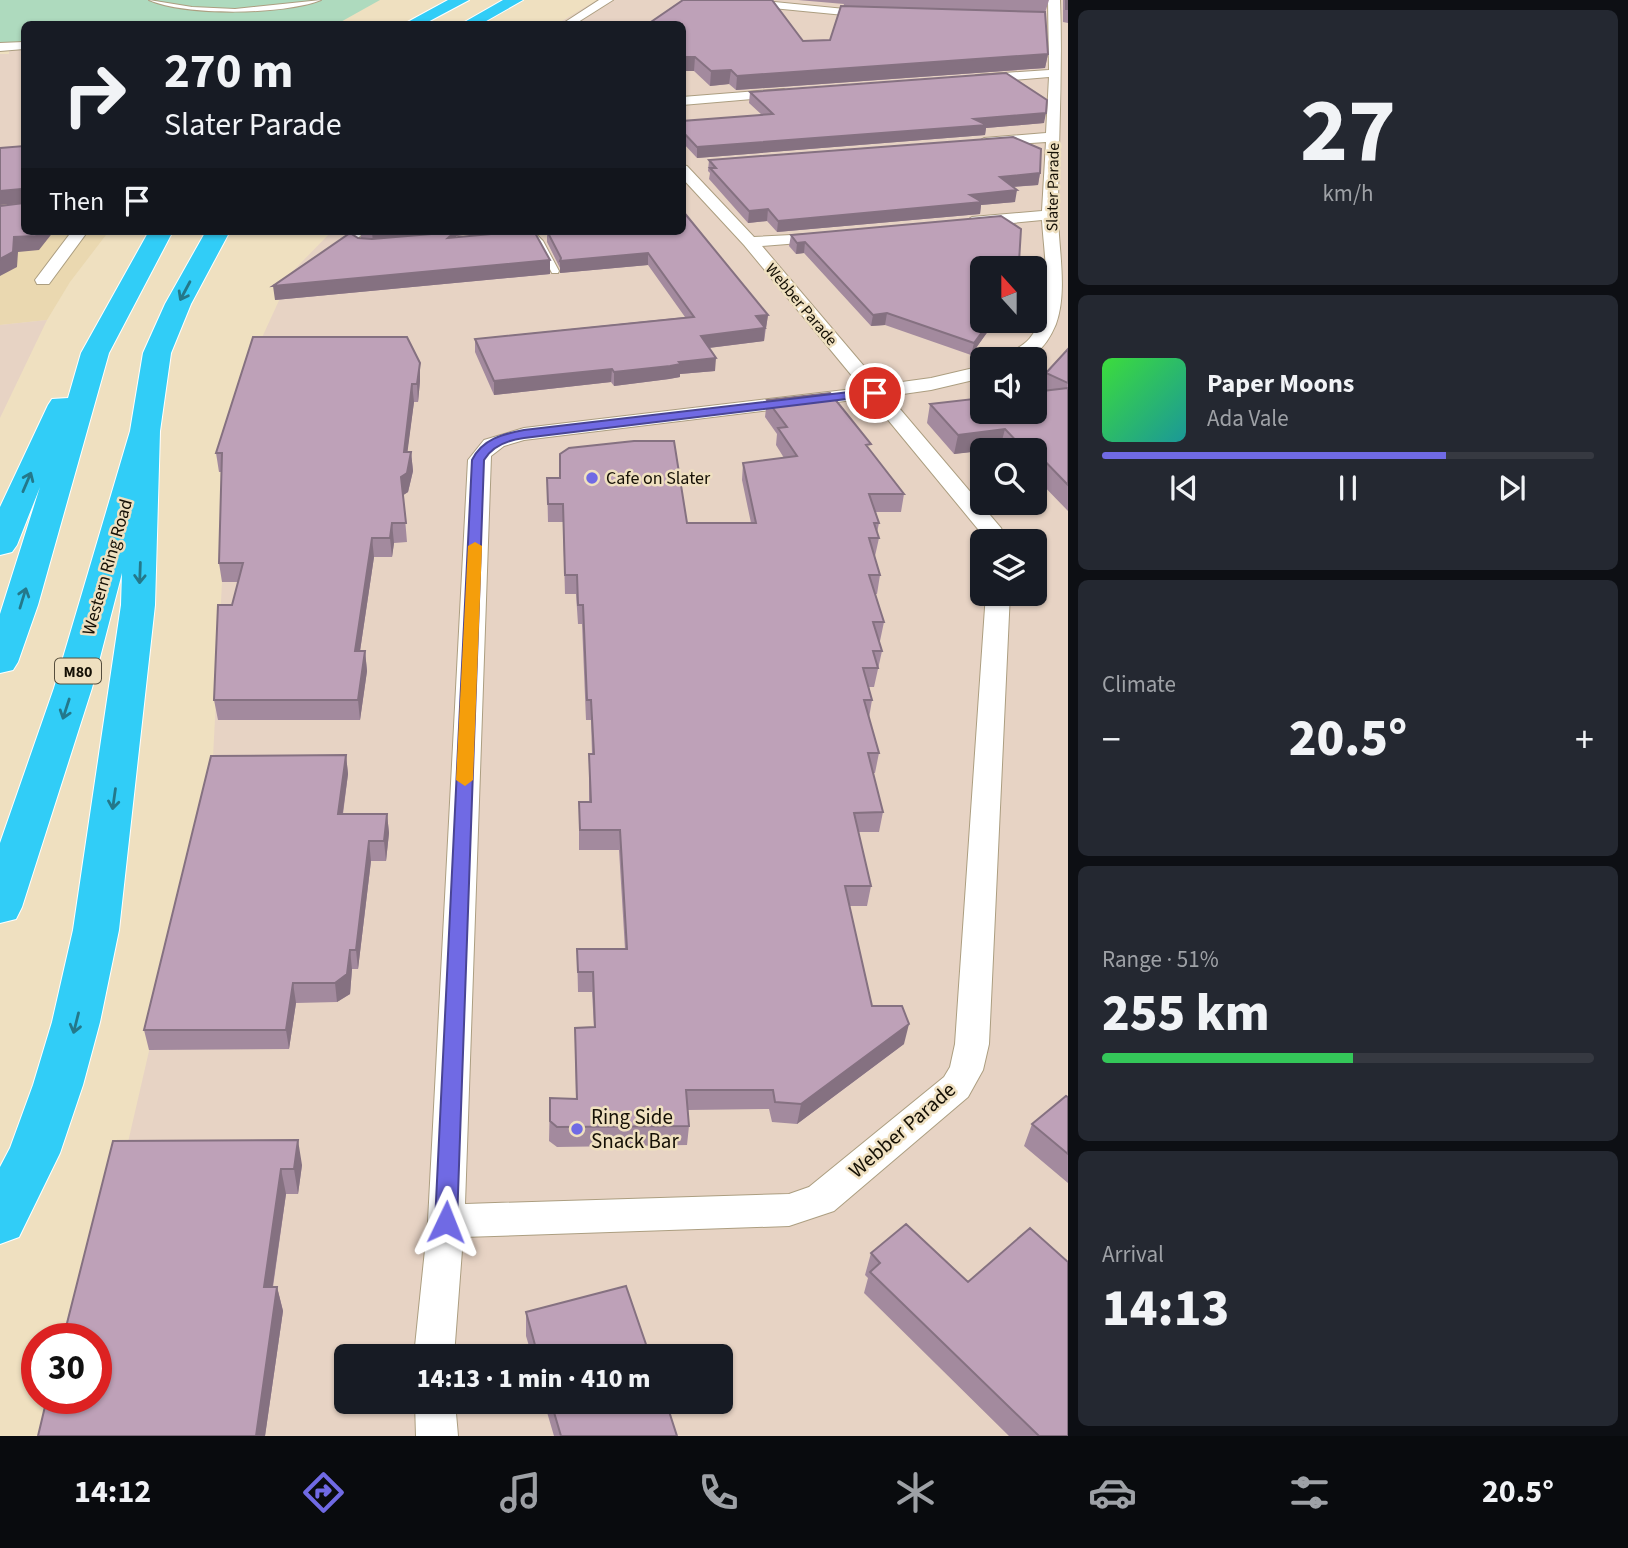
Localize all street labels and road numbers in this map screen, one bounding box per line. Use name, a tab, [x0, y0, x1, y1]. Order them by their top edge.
street label: Slater Parade	[1041, 142, 1065, 232]
street label: Webber Parade	[760, 259, 842, 351]
street label: Western Ring Road	[76, 496, 139, 638]
road number: M80	[55, 658, 101, 684]
street label: Webber Parade	[842, 1075, 962, 1185]

